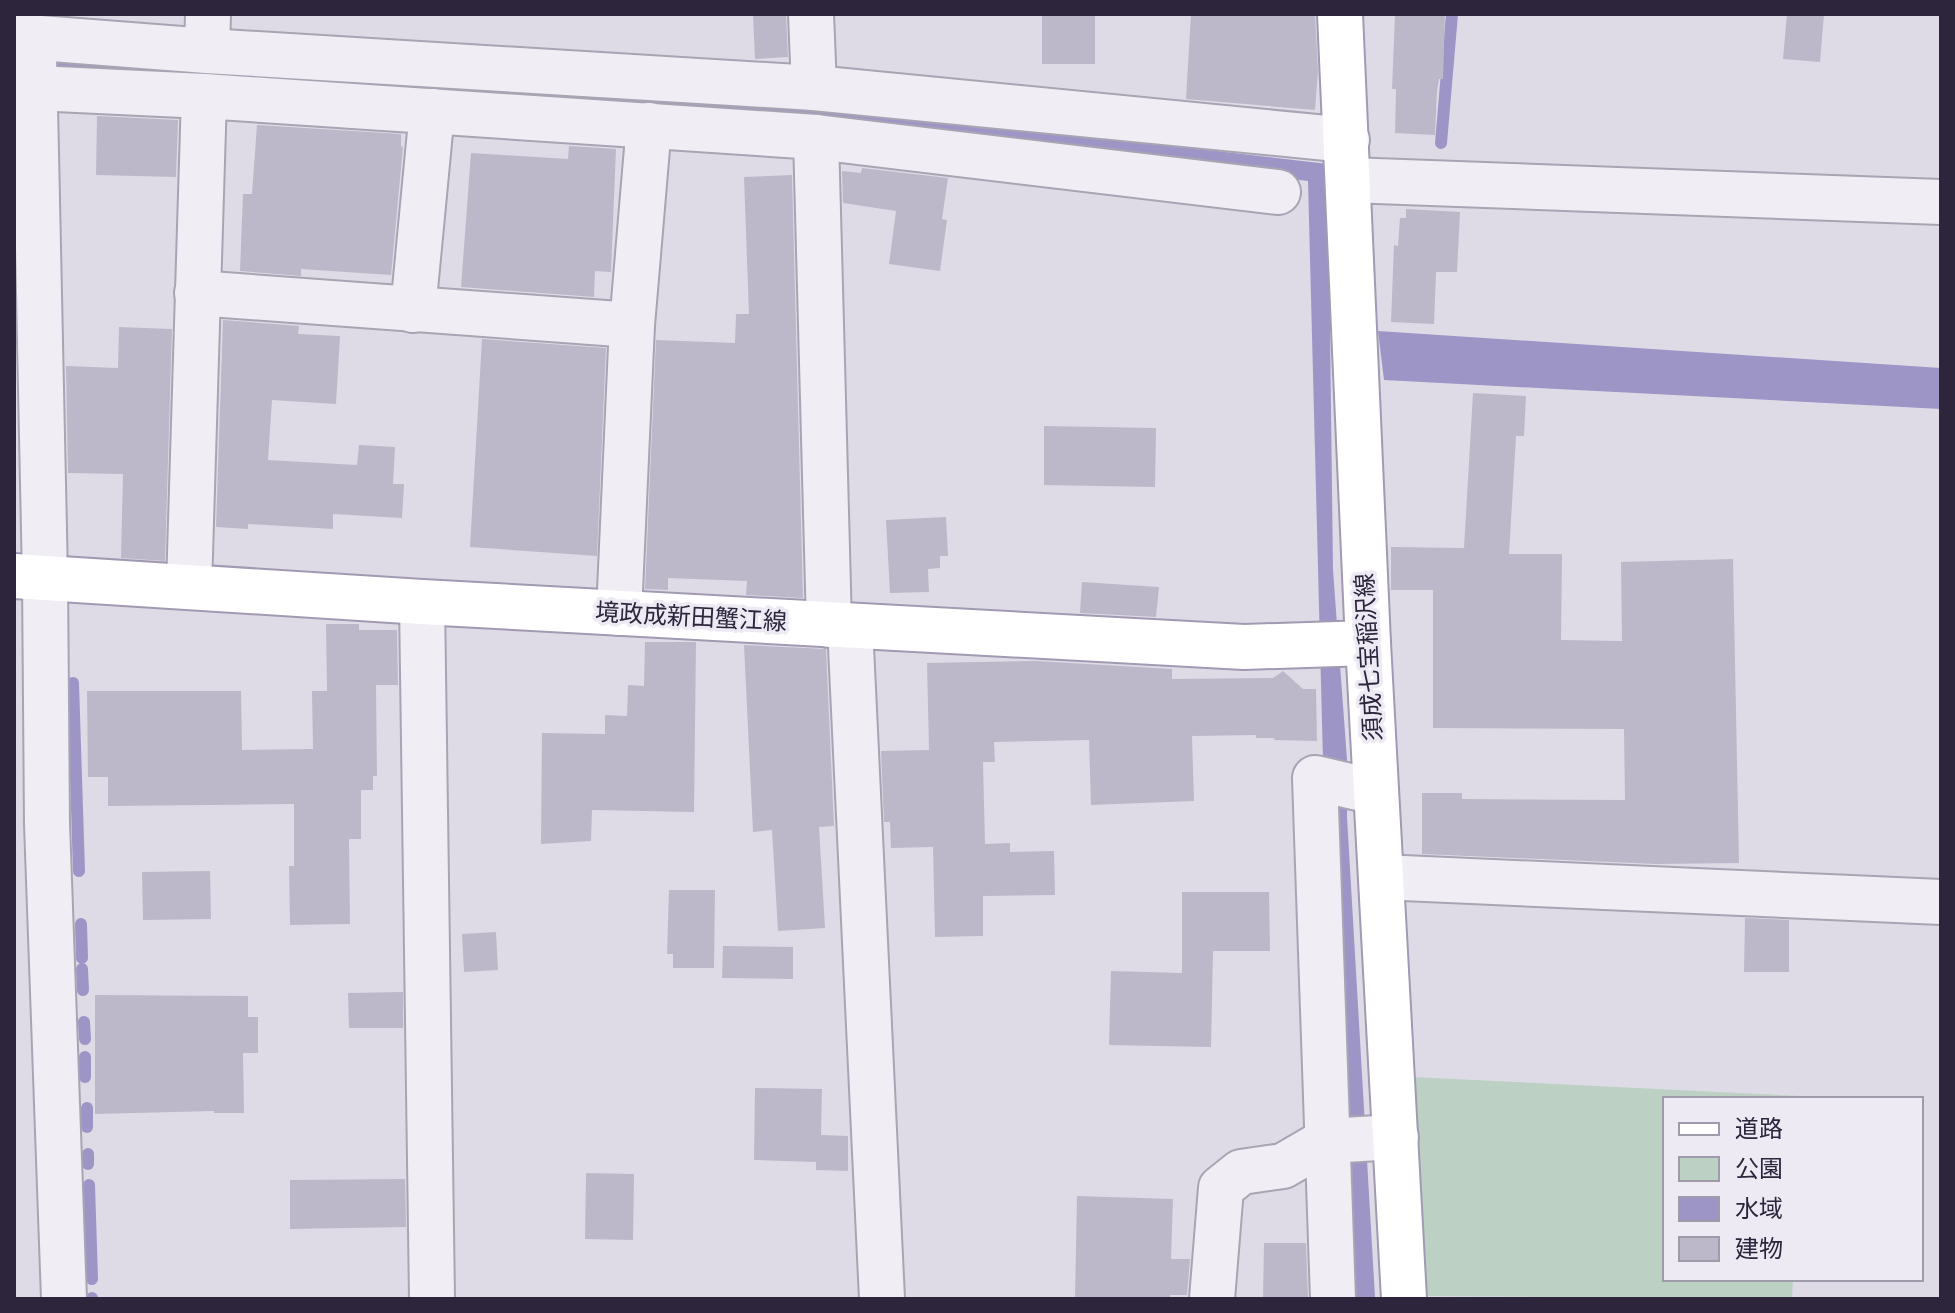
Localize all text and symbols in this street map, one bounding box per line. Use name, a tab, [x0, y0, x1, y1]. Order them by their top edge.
street label: 須成七宝稲沢線	[1351, 572, 1387, 742]
street label: 境政成新田蟹江線	[594, 598, 788, 636]
legend	[1663, 1097, 1923, 1281]
text: 道路	[1735, 1115, 1783, 1143]
text: 公園	[1735, 1155, 1783, 1183]
text: 水域	[1735, 1195, 1783, 1223]
text: 建物	[1735, 1235, 1783, 1263]

